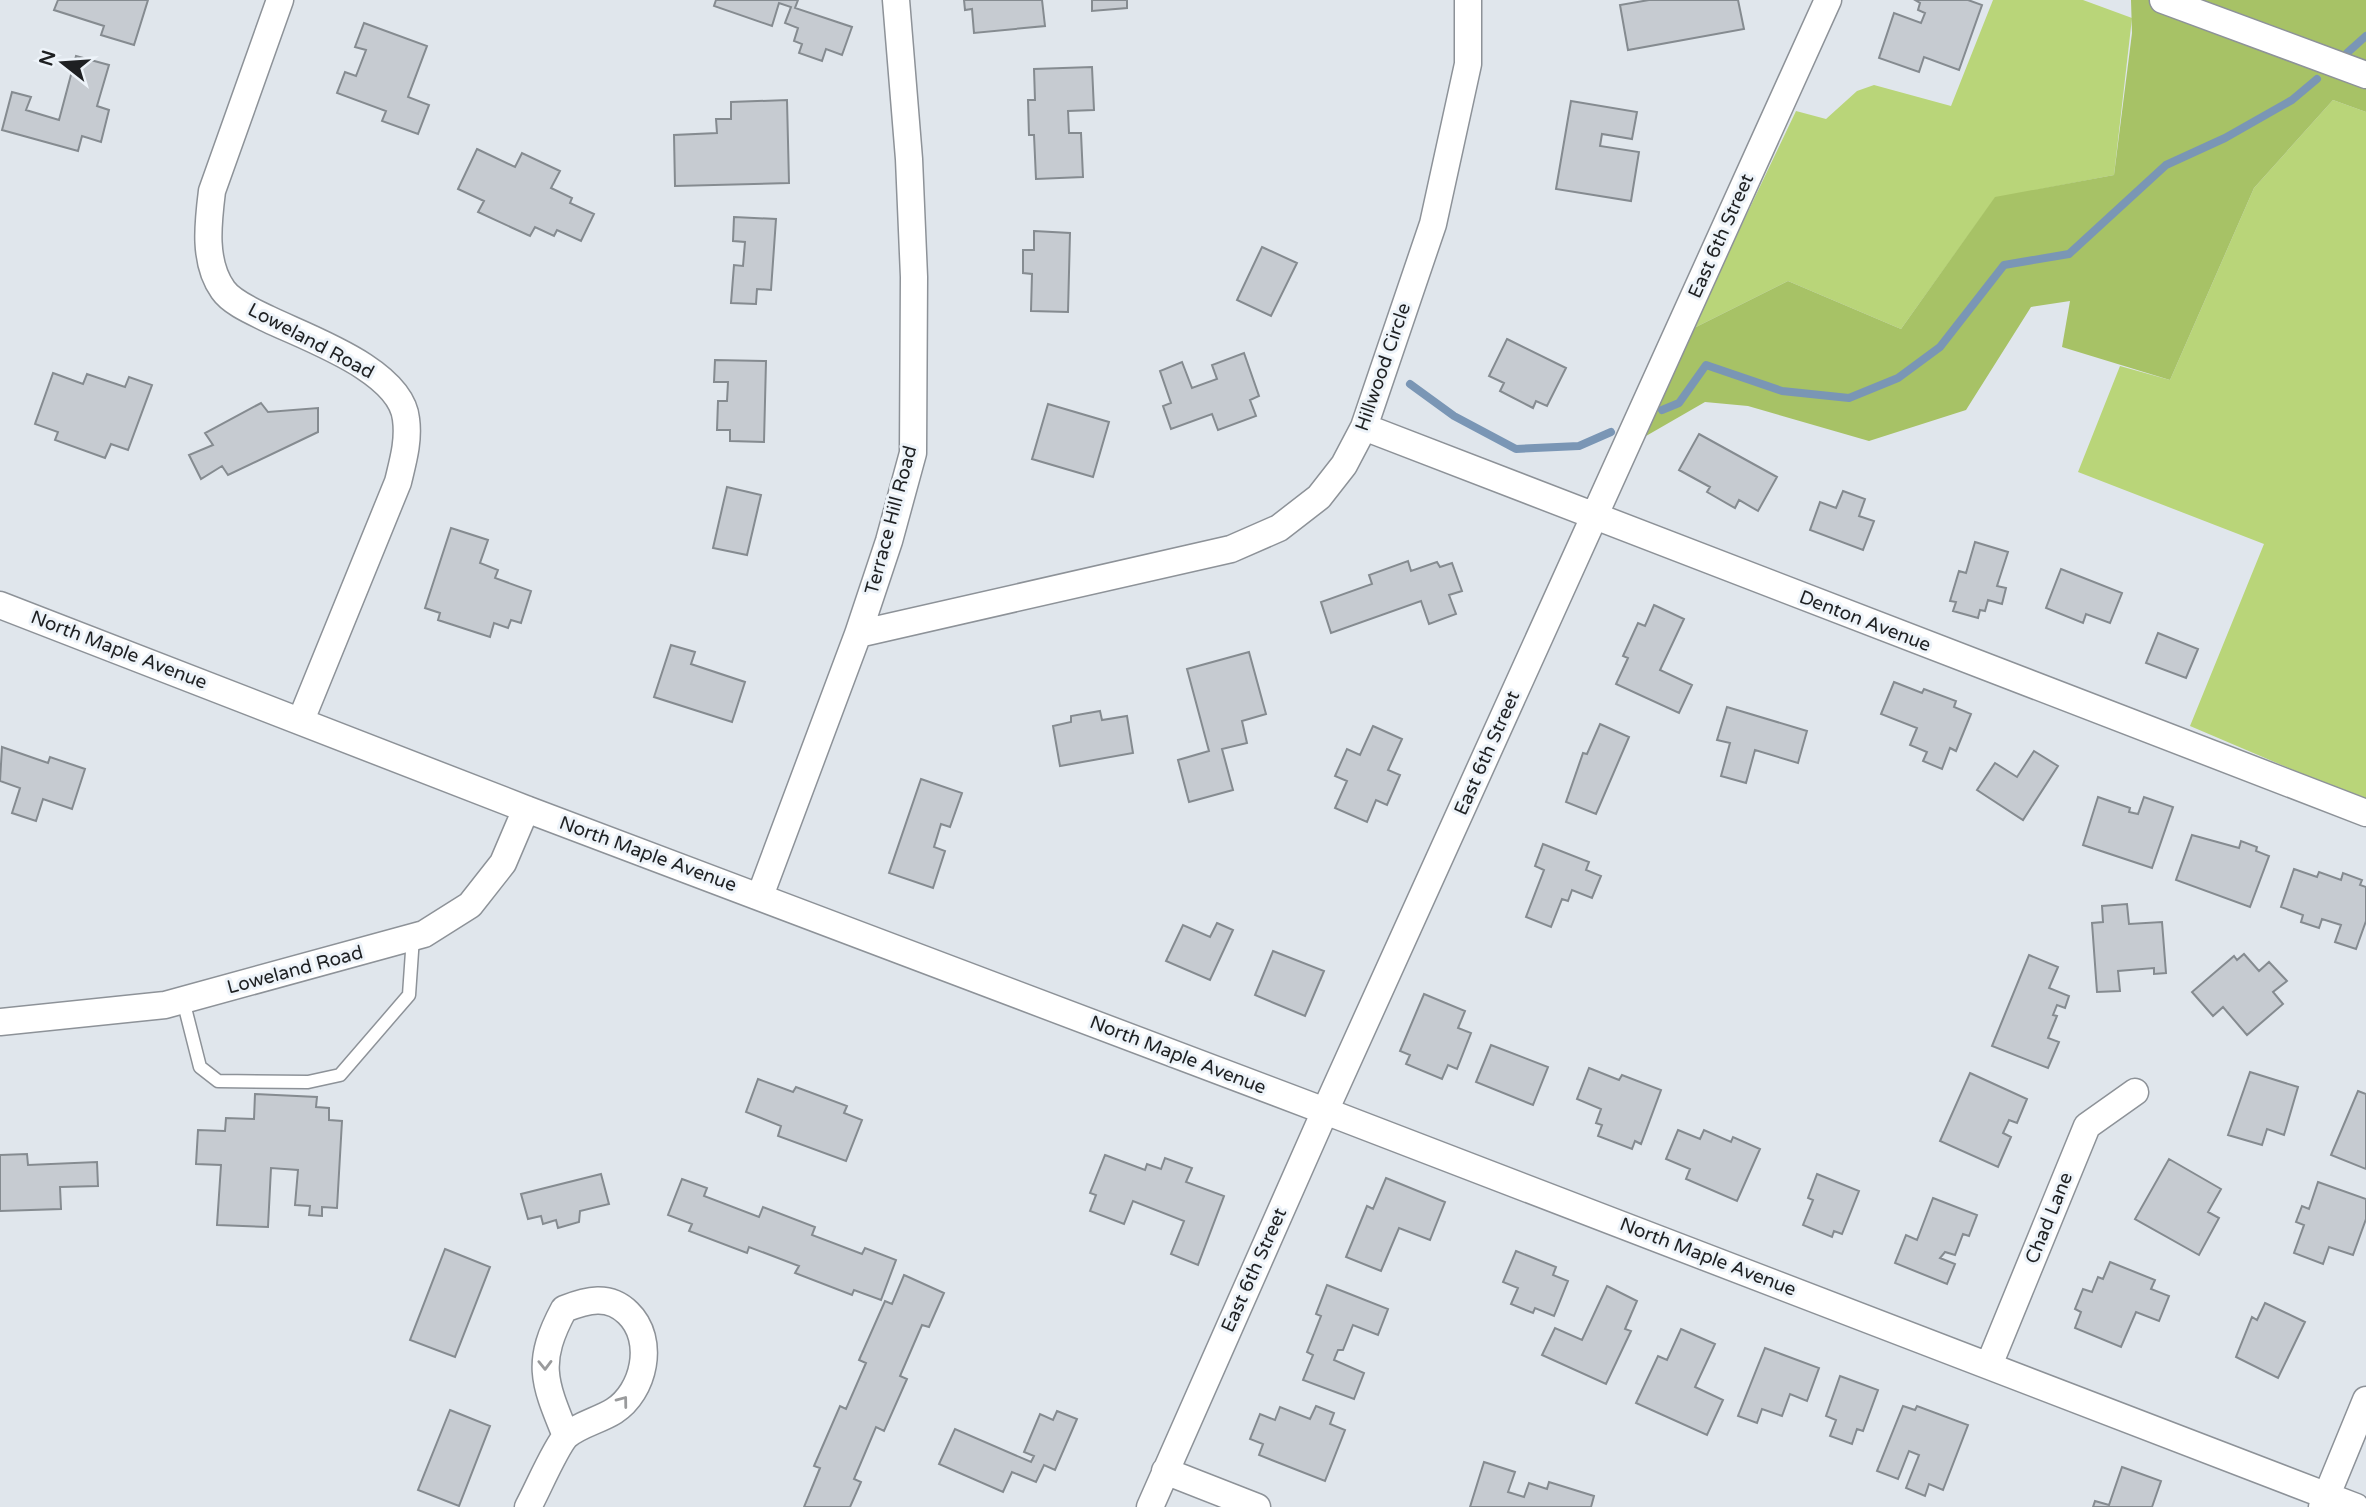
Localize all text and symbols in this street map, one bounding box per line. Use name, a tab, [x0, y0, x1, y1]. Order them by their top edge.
north arrow	[28, 28, 98, 98]
text: N	[35, 48, 60, 69]
street label: East 6th Street	[1684, 170, 1758, 302]
street label: Loweland Road	[244, 298, 378, 384]
street label: Hillwood Circle	[1351, 300, 1415, 434]
street label: Terrace Hill Road	[861, 443, 921, 597]
street label: Denton Avenue	[1796, 586, 1934, 656]
street label: North Maple Avenue	[28, 606, 210, 694]
street label: East 6th Street	[1450, 687, 1524, 819]
street label: North Maple Avenue	[556, 812, 740, 896]
street label: Loweland Road	[225, 941, 365, 999]
street label: North Maple Avenue	[1087, 1011, 1269, 1099]
street label: Chad Lane	[2021, 1169, 2077, 1267]
street label: East 6th Street	[1217, 1204, 1291, 1336]
street label: North Maple Avenue	[1617, 1213, 1799, 1301]
one-way arrow	[538, 1360, 553, 1371]
one-way arrow	[615, 1396, 628, 1408]

